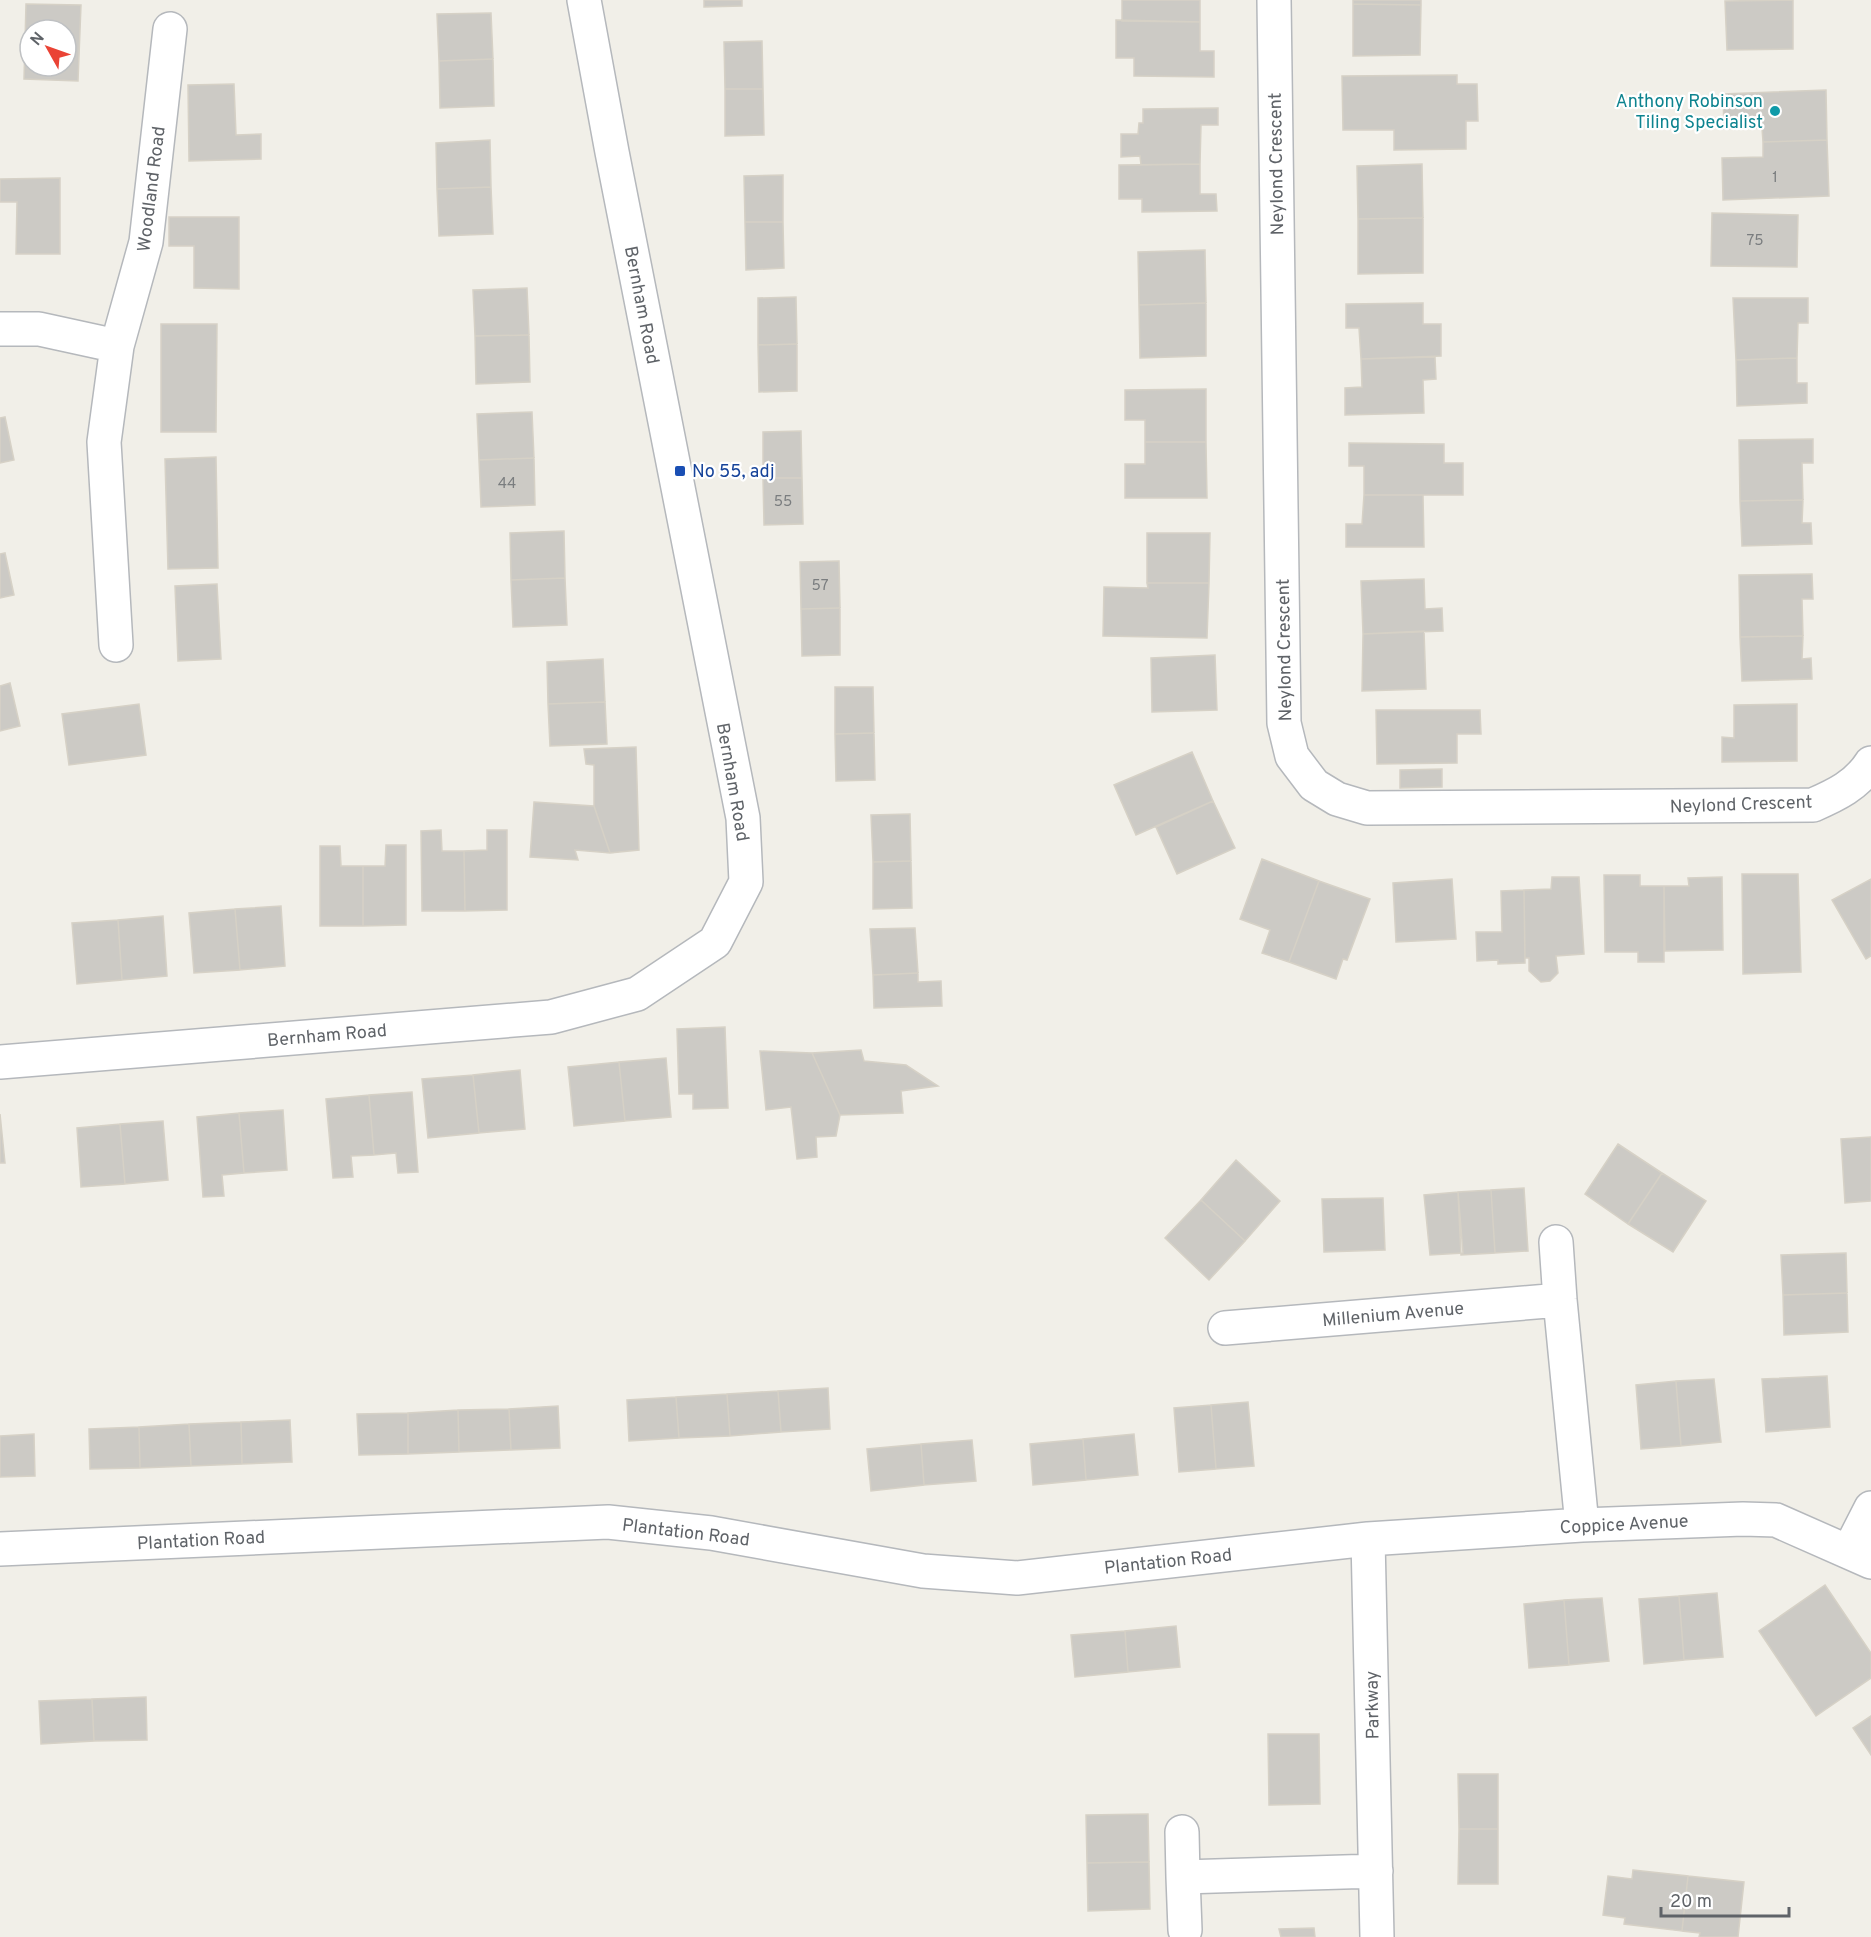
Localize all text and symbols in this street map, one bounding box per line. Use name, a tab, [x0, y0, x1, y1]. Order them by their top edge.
north arrow	[18, 18, 78, 78]
text: N	[27, 29, 49, 50]
place label: Anthony Robinson Tiling Specialist	[1616, 91, 1763, 135]
street label: Neylond Crescent	[1265, 92, 1290, 236]
marker: Anthony Robinson Tiling Specialist	[1768, 104, 1782, 118]
street label: Woodland Road	[133, 125, 172, 253]
house number: 1	[1772, 169, 1778, 188]
house number: 75	[1746, 232, 1764, 251]
street label: Bernham Road	[618, 244, 663, 366]
place label: No 55, adj	[692, 461, 775, 484]
marker: No 55, adj	[673, 464, 687, 478]
house number: 44	[498, 475, 516, 494]
house number: 55	[774, 493, 792, 512]
house number: 57	[812, 577, 829, 596]
street label: Neylond Crescent	[1273, 578, 1298, 722]
street label: Bernham Road	[710, 721, 753, 843]
street label: Neylond Crescent	[1669, 792, 1813, 819]
street label: Bernham Road	[266, 1020, 388, 1053]
street label: Millenium Avenue	[1321, 1298, 1465, 1333]
street label: Coppice Avenue	[1559, 1511, 1689, 1540]
street label: Plantation Road	[621, 1514, 751, 1553]
street label: Plantation Road	[136, 1527, 266, 1556]
street label: Plantation Road	[1103, 1544, 1233, 1581]
street label: Parkway	[1361, 1671, 1386, 1739]
scale bar	[1661, 1880, 1788, 1918]
text: 20 m	[1670, 1891, 1712, 1914]

